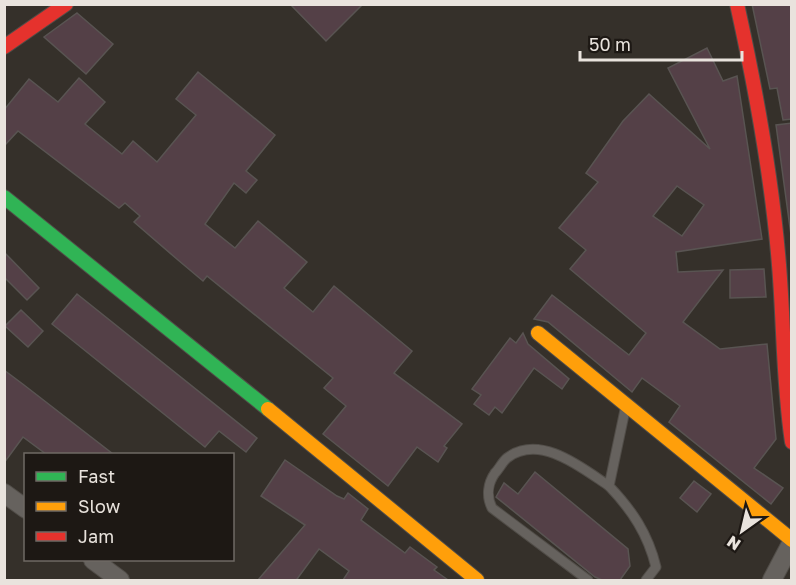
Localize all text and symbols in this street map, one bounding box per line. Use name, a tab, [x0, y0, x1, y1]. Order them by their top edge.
scale bar	[580, 24, 742, 62]
text: 50 m	[589, 33, 631, 55]
legend	[24, 453, 234, 561]
text: Fast	[78, 465, 115, 487]
text: Slow	[78, 495, 121, 517]
north arrow	[712, 501, 772, 561]
text: Jam	[78, 525, 114, 547]
text: N	[723, 532, 744, 555]

